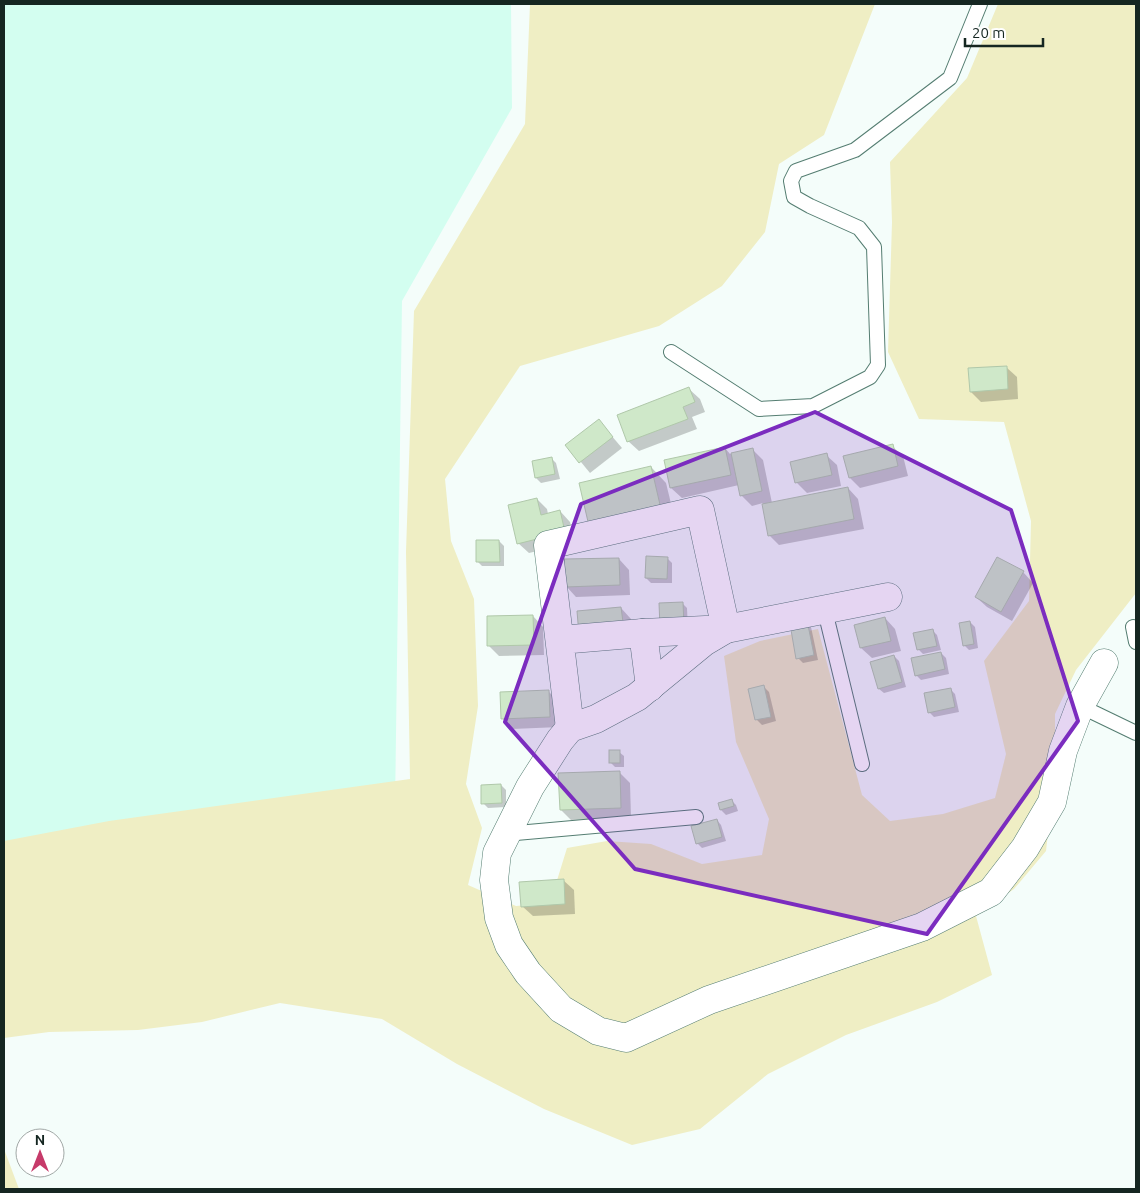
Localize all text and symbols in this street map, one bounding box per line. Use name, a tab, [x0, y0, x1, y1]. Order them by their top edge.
scale bar	[965, 15, 1042, 47]
text: 20 m	[972, 24, 1005, 41]
north arrow	[15, 1128, 65, 1178]
text: N	[35, 1132, 45, 1148]

